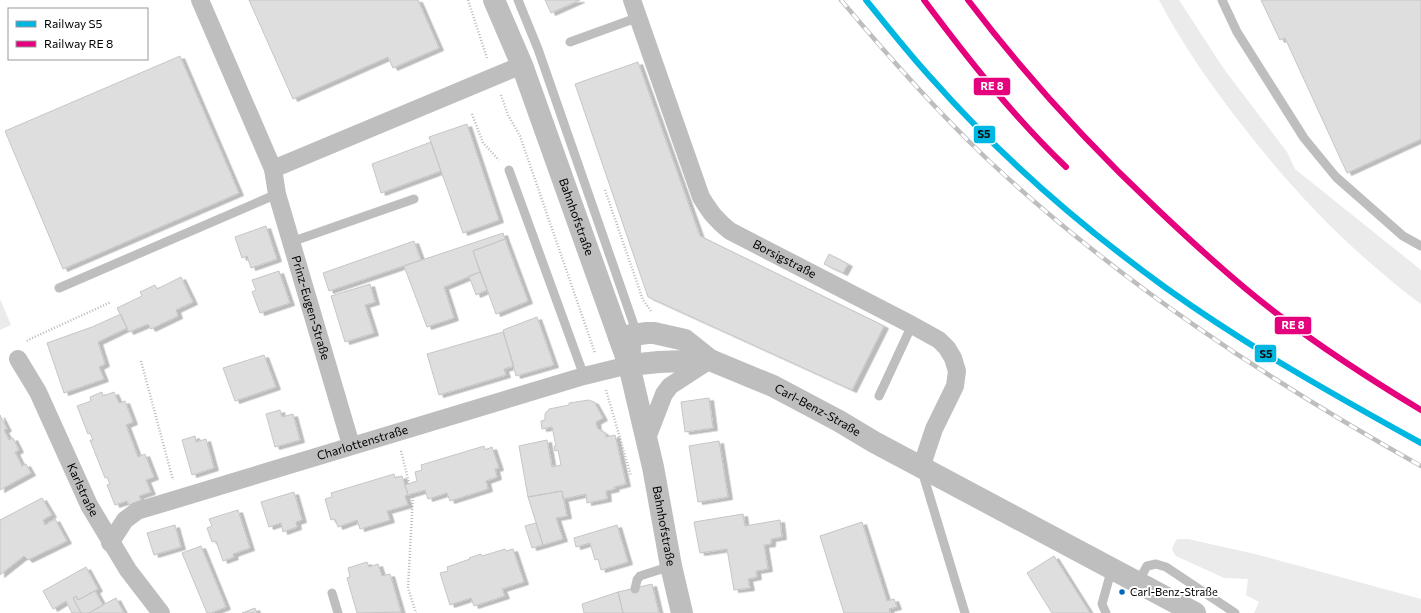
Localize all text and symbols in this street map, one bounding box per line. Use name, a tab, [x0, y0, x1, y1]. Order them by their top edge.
legend	[8, 8, 148, 60]
text: Railway S5	[44, 16, 103, 30]
text: Railway RE 8	[44, 36, 113, 50]
line badge: RE 8	[973, 77, 1011, 96]
text: RE 8	[980, 79, 1004, 92]
line badge: S5	[973, 125, 996, 144]
text: S5	[977, 127, 991, 140]
street label: Bahnhofstraße	[557, 176, 597, 257]
street label: Borsigstraße	[751, 236, 819, 280]
street label: Prinz-Eugen-Straße	[289, 254, 334, 361]
line badge: RE 8	[1274, 316, 1312, 335]
text: RE 8	[1281, 318, 1305, 331]
line badge: S5	[1254, 344, 1277, 363]
text: S5	[1259, 347, 1273, 360]
street label: Carl-Benz-Straße	[773, 380, 864, 439]
street label: Charlottenstraße	[315, 422, 409, 462]
street label: Karlstraße	[65, 461, 102, 518]
street label: Bahnhofstraße	[651, 485, 679, 567]
place label: Carl-Benz-Straße	[1130, 585, 1218, 598]
marker: Carl-Benz-Straße	[1117, 587, 1127, 597]

